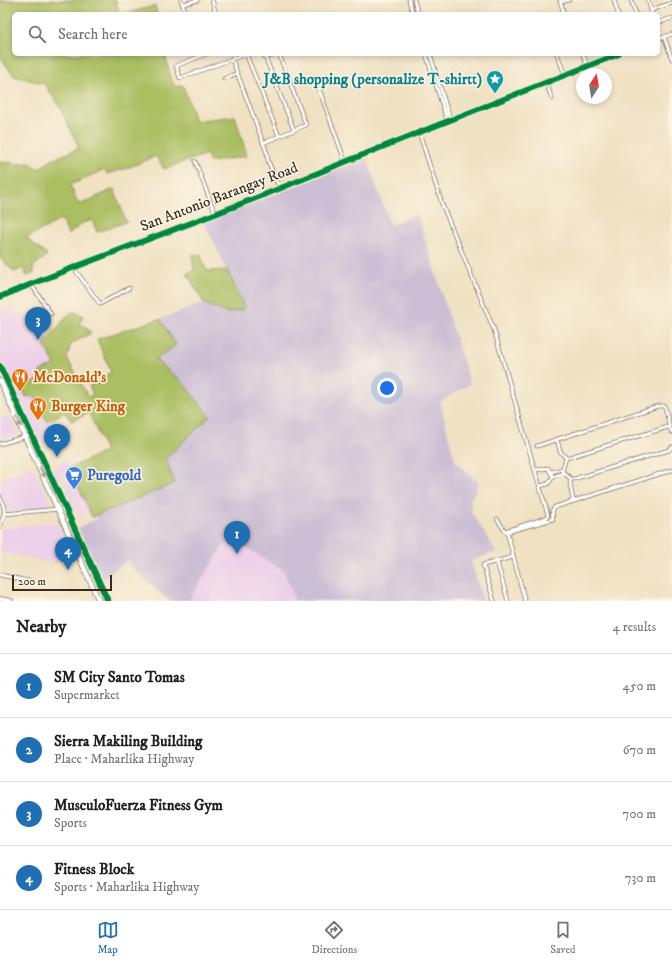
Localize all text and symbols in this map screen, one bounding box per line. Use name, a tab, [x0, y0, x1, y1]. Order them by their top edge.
search box	[12, 12, 660, 56]
icon: search	[26, 23, 48, 45]
text: Search here	[58, 25, 127, 44]
north arrow	[576, 68, 612, 104]
place icon: J&B shopping (personalize T-shirtt)	[485, 69, 505, 94]
place label: J&B shopping (personalize T-shirtt)	[262, 70, 482, 89]
street label: San Antonio Barangay Road	[137, 158, 301, 236]
pin: 3	[25, 307, 51, 340]
restaurant icon: McDonald's	[10, 367, 30, 392]
place label: McDonald's	[33, 368, 106, 387]
your location	[377, 378, 397, 398]
restaurant icon: Burger King	[28, 396, 48, 421]
place label: Burger King	[51, 397, 126, 416]
one-way arrow	[16, 416, 22, 427]
pin: 2	[44, 424, 70, 457]
supermarket icon: Puregold	[64, 465, 84, 490]
place label: Puregold	[87, 466, 142, 485]
one-way arrow	[39, 467, 45, 478]
pin: 1	[224, 521, 250, 554]
pin: 4	[55, 537, 81, 570]
scale bar	[12, 573, 112, 592]
text: 200 m	[18, 575, 46, 589]
text: Nearby	[16, 616, 66, 638]
text: 4 results	[613, 619, 656, 635]
text: SM City Santo Tomas	[54, 668, 185, 687]
text: 1	[27, 678, 31, 694]
text: 450 m	[623, 678, 656, 694]
text: Supermarket	[54, 687, 120, 703]
text: Sierra Makiling Building	[54, 732, 202, 751]
text: 2	[26, 742, 32, 758]
text: 670 m	[623, 742, 656, 758]
text: Place · Maharlika Highway	[54, 751, 194, 767]
text: MusculoFuerza Fitness Gym	[54, 796, 223, 815]
text: 3	[27, 806, 31, 822]
text: 700 m	[623, 806, 656, 822]
text: Sports	[54, 815, 87, 831]
text: Fitness Block	[54, 860, 134, 879]
text: 4	[25, 870, 33, 886]
text: 730 m	[625, 870, 656, 886]
text: Sports · Maharlika Highway	[54, 879, 199, 895]
tab: Map	[97, 919, 119, 957]
tab: Directions	[312, 919, 357, 957]
tab: Saved	[550, 919, 575, 957]

